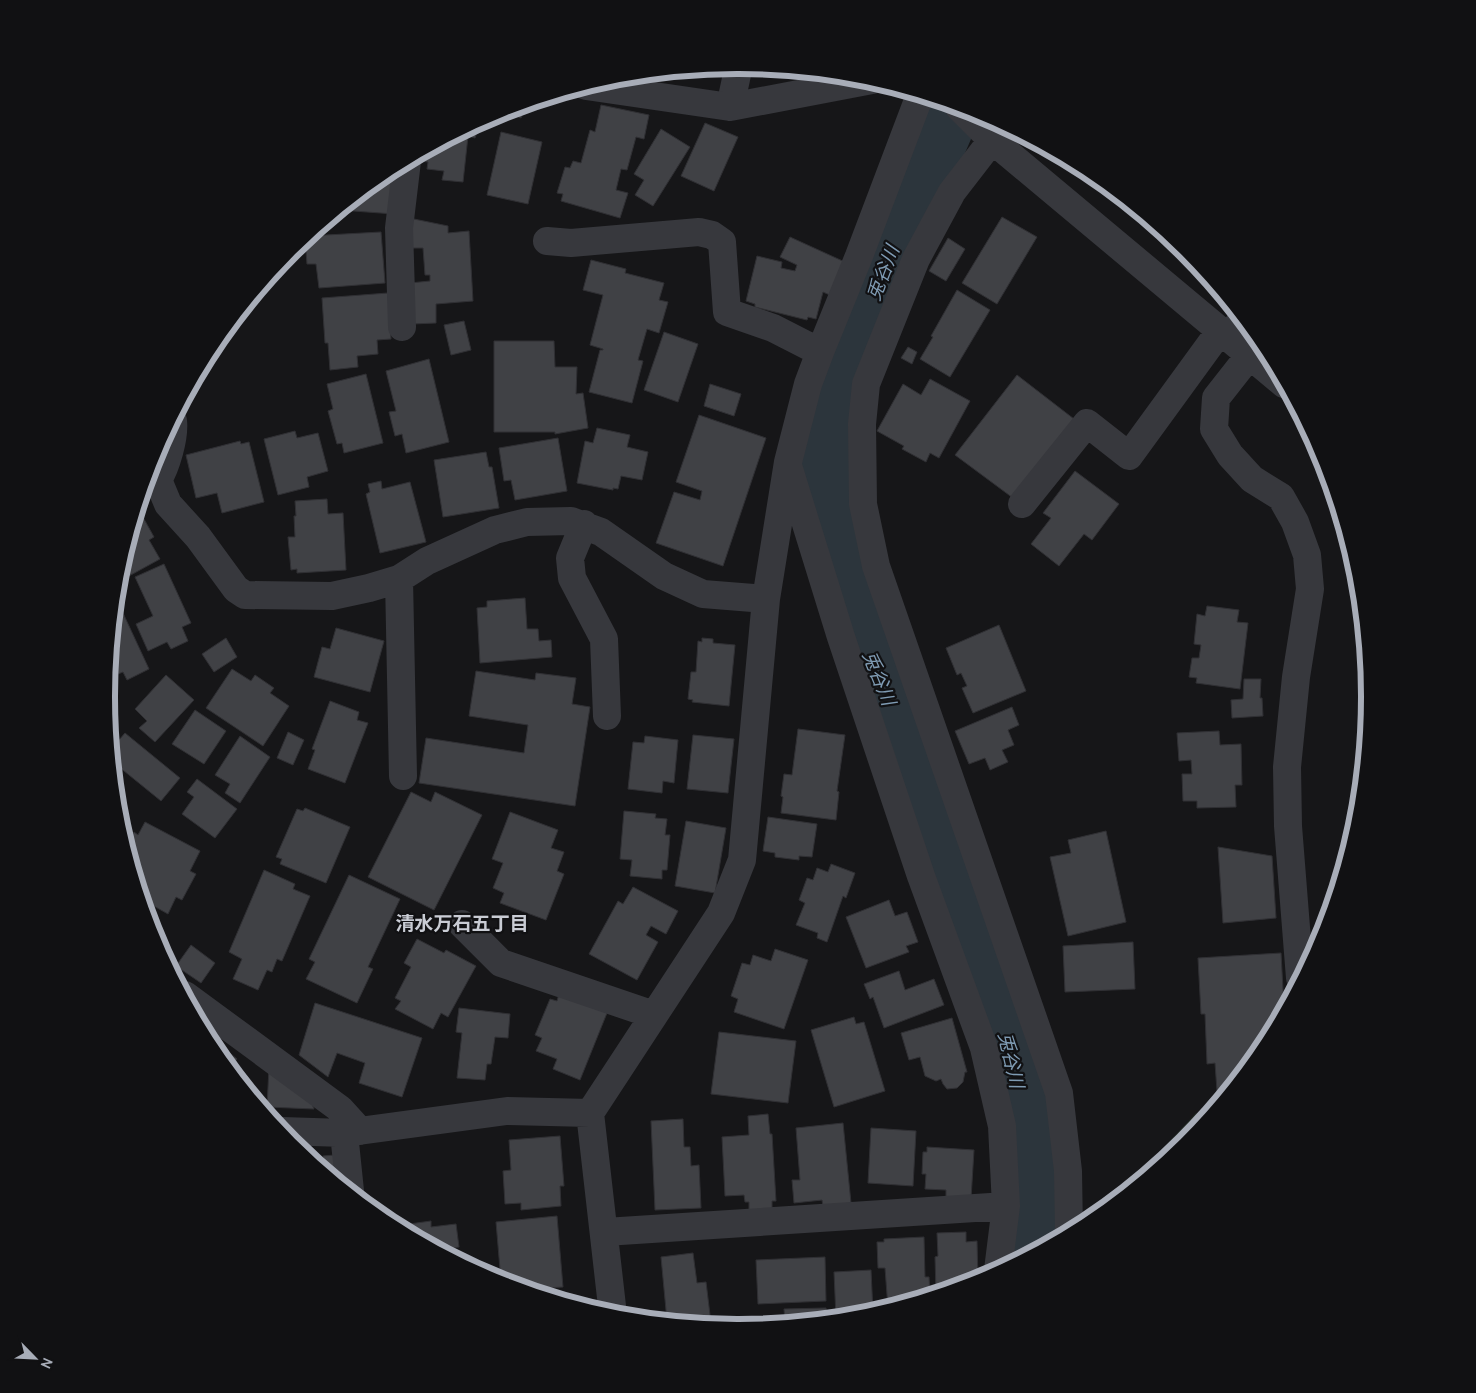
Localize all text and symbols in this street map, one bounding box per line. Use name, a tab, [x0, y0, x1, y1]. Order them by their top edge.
water label: 兎谷川	[862, 240, 905, 304]
water label: 兎谷川	[858, 647, 901, 711]
district label: 清水万石五丁目	[395, 912, 529, 935]
water label: 兎谷川	[993, 1030, 1029, 1092]
north arrow	[10, 1333, 60, 1383]
text: N	[37, 1355, 57, 1371]

